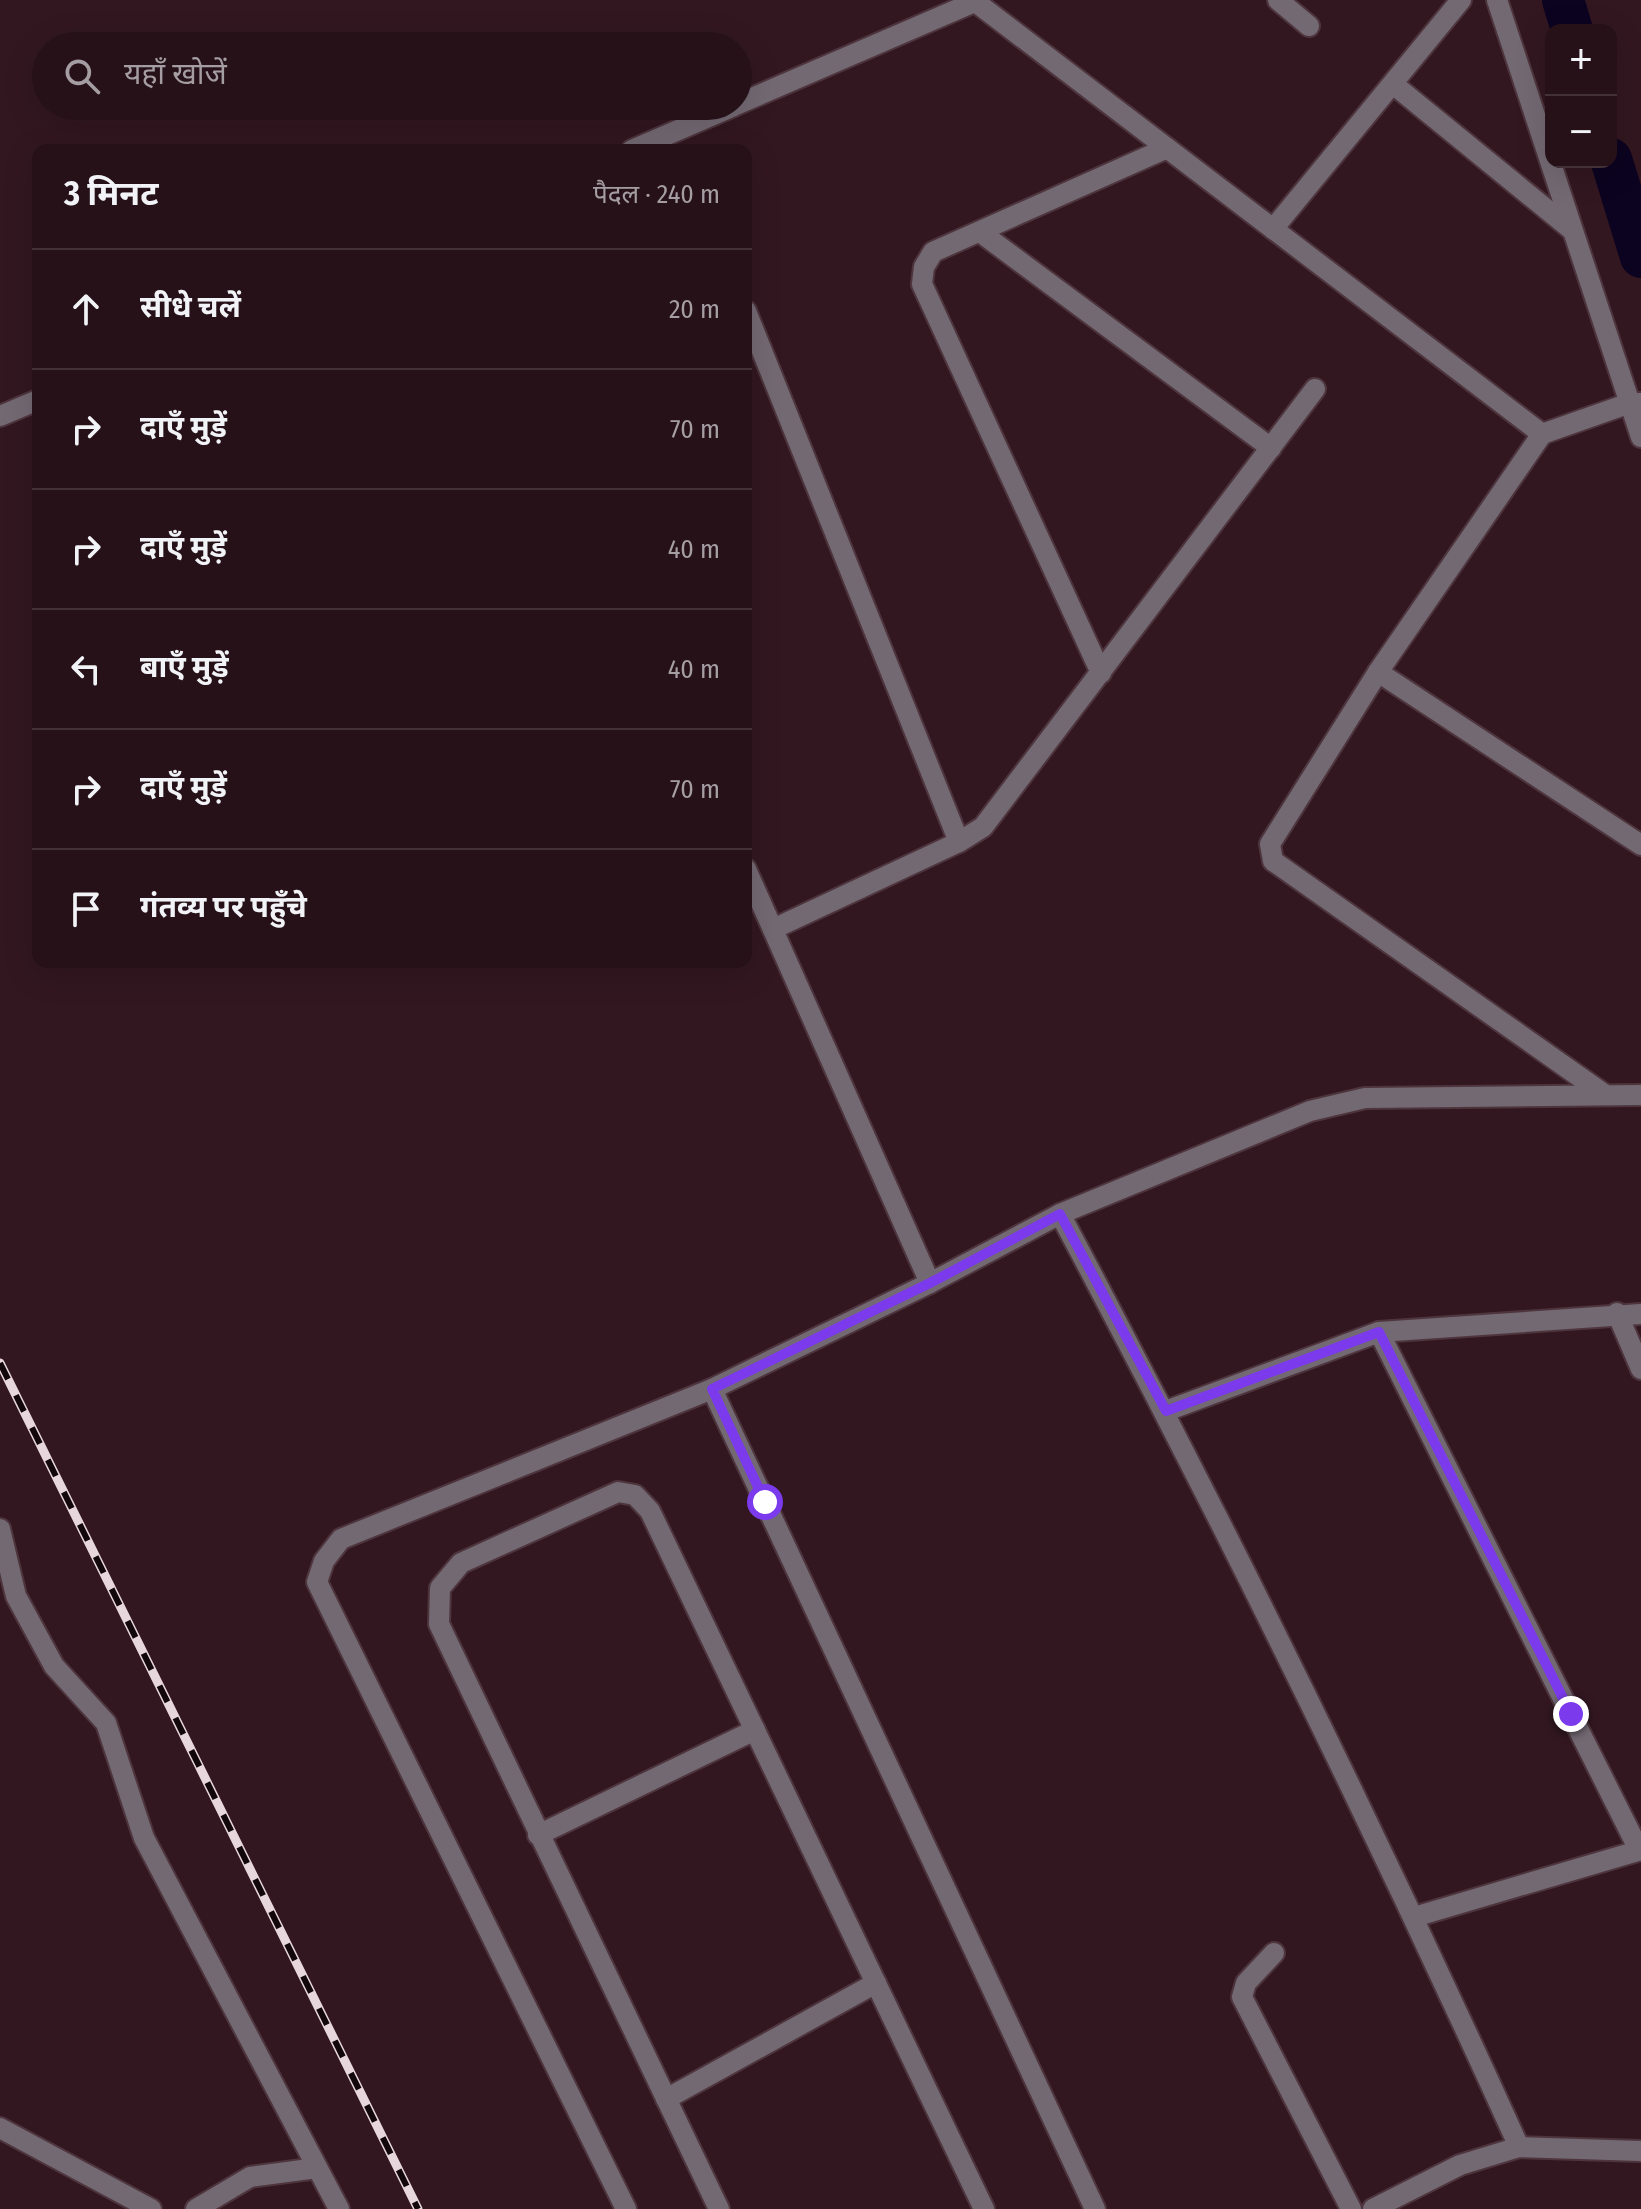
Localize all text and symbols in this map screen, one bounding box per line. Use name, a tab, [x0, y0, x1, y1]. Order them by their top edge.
map controls	[1545, 24, 1617, 168]
button: +	[1545, 24, 1617, 96]
search box	[32, 32, 752, 120]
icon: search	[60, 54, 104, 98]
text: यहाँ खोजें	[124, 56, 227, 92]
button: −	[1545, 96, 1617, 168]
text: 3 मिनट	[64, 173, 159, 214]
text: पैदल · 240 m	[593, 179, 720, 210]
icon: ahead	[64, 287, 108, 331]
text: सीधे चलें	[140, 289, 241, 325]
text: 20 m	[669, 294, 720, 325]
icon: right	[64, 407, 108, 451]
text: दाएँ मुड़ें	[140, 409, 227, 445]
text: 70 m	[670, 414, 720, 445]
icon: right	[64, 527, 108, 571]
text: दाएँ मुड़ें	[140, 529, 227, 565]
text: 40 m	[668, 534, 720, 565]
icon: left	[64, 647, 108, 691]
text: बाएँ मुड़ें	[140, 649, 229, 685]
text: 40 m	[668, 654, 720, 685]
icon: right	[64, 767, 108, 811]
text: दाएँ मुड़ें	[140, 769, 227, 805]
text: 70 m	[670, 774, 720, 805]
icon: arrive	[64, 887, 108, 931]
text: गंतव्य पर पहुँचे	[140, 889, 307, 925]
route start	[747, 1484, 783, 1520]
route end	[1553, 1696, 1589, 1732]

